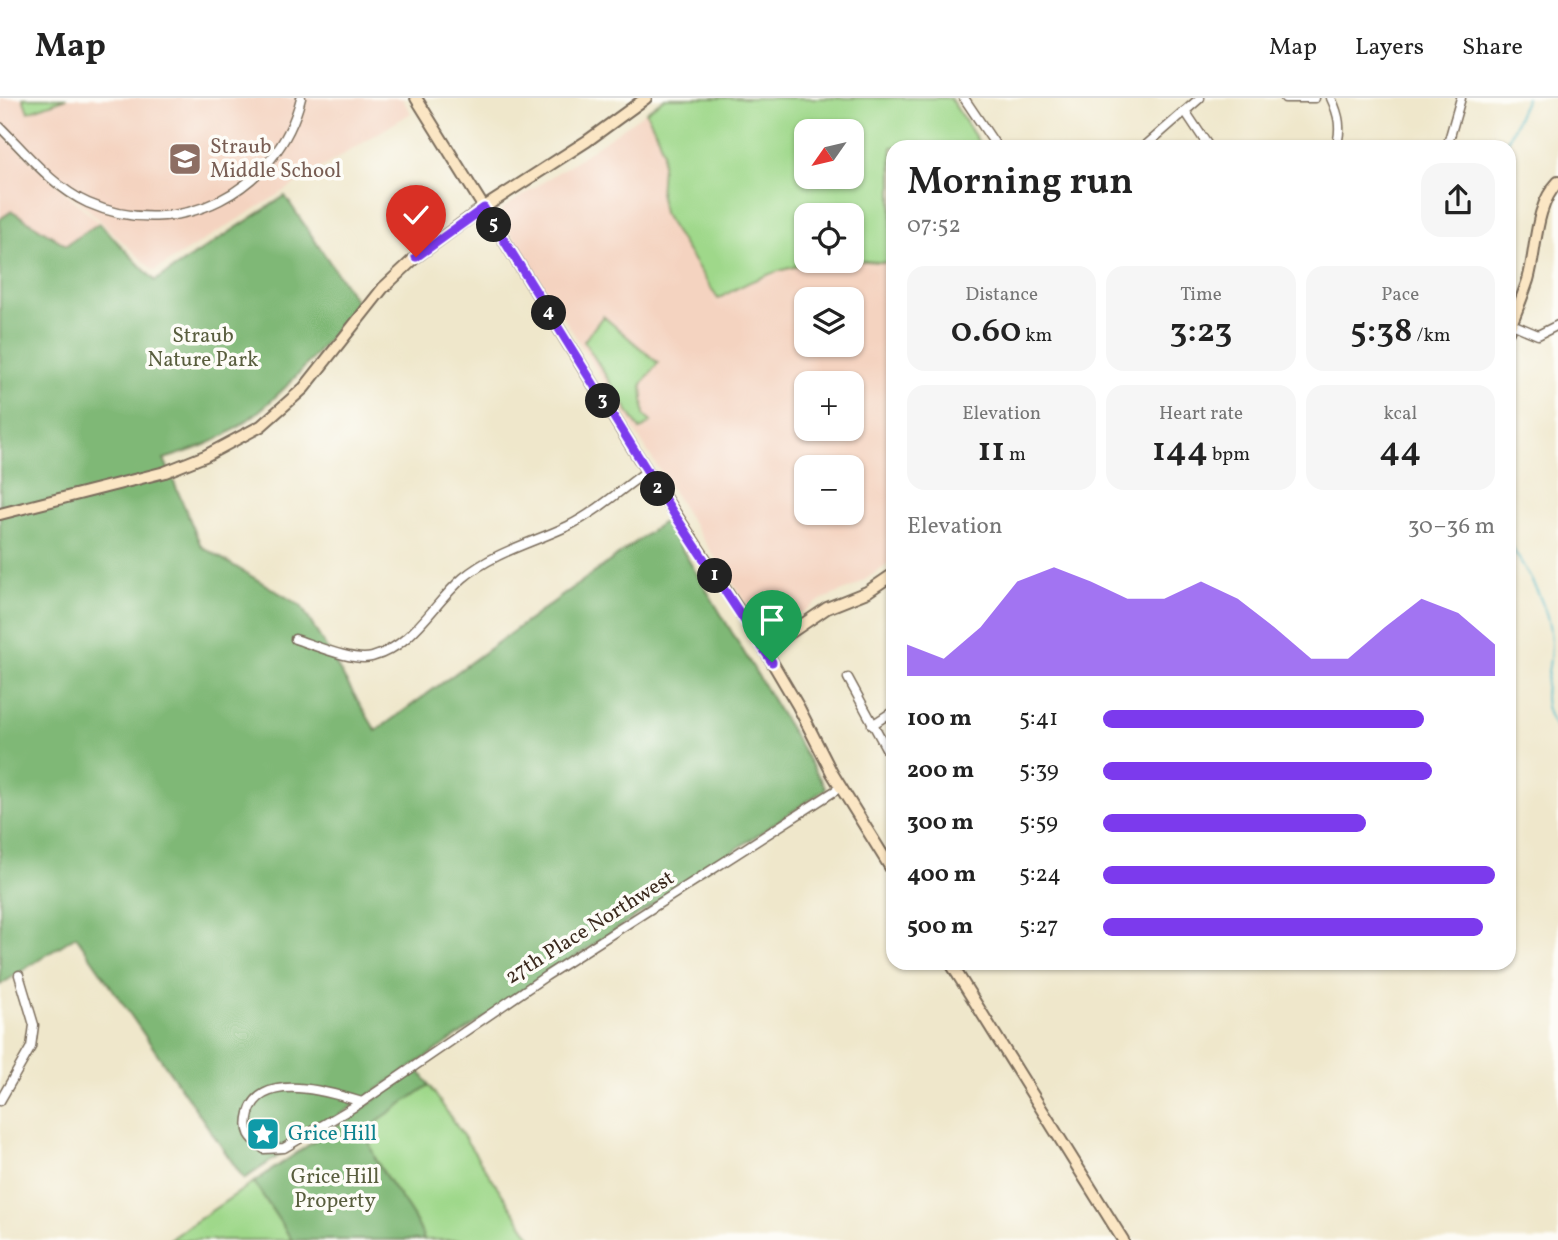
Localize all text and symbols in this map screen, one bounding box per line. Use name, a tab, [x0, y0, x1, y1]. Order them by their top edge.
text: Map	[35, 25, 106, 71]
text: Map	[1269, 31, 1317, 65]
text: Layers	[1355, 31, 1424, 65]
text: Share	[1462, 31, 1523, 65]
north arrow	[794, 119, 864, 189]
map controls	[794, 119, 864, 525]
place label: Straub Middle School	[210, 133, 341, 186]
school or university icon: Straub Middle School	[166, 140, 204, 178]
text: Morning run	[907, 157, 1133, 210]
button: share	[1421, 163, 1495, 237]
pin	[386, 185, 446, 257]
icon: check	[397, 196, 435, 234]
button: locate	[794, 203, 864, 273]
pin: 5	[476, 208, 512, 242]
text: 07:52	[907, 210, 961, 242]
text: 5	[489, 211, 498, 237]
text: Distance	[965, 282, 1038, 308]
text: Time	[1180, 282, 1222, 308]
text: Pace	[1381, 282, 1419, 308]
button: layers	[794, 287, 864, 357]
pin: 4	[532, 296, 566, 330]
text: 4	[543, 299, 554, 325]
text: 0.60	[951, 308, 1021, 356]
text: 3:23	[1170, 308, 1232, 356]
text: 5:38	[1350, 308, 1413, 356]
park label: Straub Nature Park	[148, 322, 259, 375]
text: km	[1021, 323, 1052, 349]
text: /km	[1413, 323, 1451, 349]
button: +	[794, 371, 864, 441]
pin: 3	[586, 384, 620, 418]
text: 3	[598, 387, 607, 413]
text: Elevation	[962, 401, 1041, 427]
text: Heart rate	[1159, 401, 1243, 427]
text: kcal	[1383, 401, 1417, 427]
text: 11	[977, 427, 1005, 475]
text: 144	[1152, 427, 1208, 475]
text: 44	[1379, 427, 1421, 475]
text: m	[1005, 442, 1026, 468]
text: bpm	[1208, 442, 1250, 468]
button: −	[794, 455, 864, 525]
pin: 2	[640, 472, 676, 506]
text: 2	[653, 475, 662, 501]
text: Elevation	[907, 511, 1003, 543]
text: 30–36 m	[1408, 511, 1495, 543]
pin: 1	[698, 559, 732, 594]
text: 1	[711, 562, 718, 588]
pin	[742, 590, 802, 662]
icon: arrive	[753, 601, 791, 639]
text: 100 m	[907, 703, 972, 735]
text: 5:41	[1019, 703, 1058, 735]
text: 200 m	[907, 755, 974, 787]
text: 5:39	[1019, 755, 1059, 787]
text: 300 m	[907, 807, 974, 839]
text: 5:59	[1019, 807, 1058, 839]
text: 400 m	[907, 859, 976, 891]
text: 5:24	[1019, 859, 1061, 891]
street label: 27th Place Northwest	[500, 864, 680, 992]
text: 500 m	[907, 911, 973, 943]
text: 5:27	[1019, 911, 1058, 943]
place icon: Grice Hill	[244, 1115, 282, 1153]
place label: Grice Hill	[288, 1120, 377, 1149]
park label: Grice Hill Property	[291, 1163, 379, 1216]

